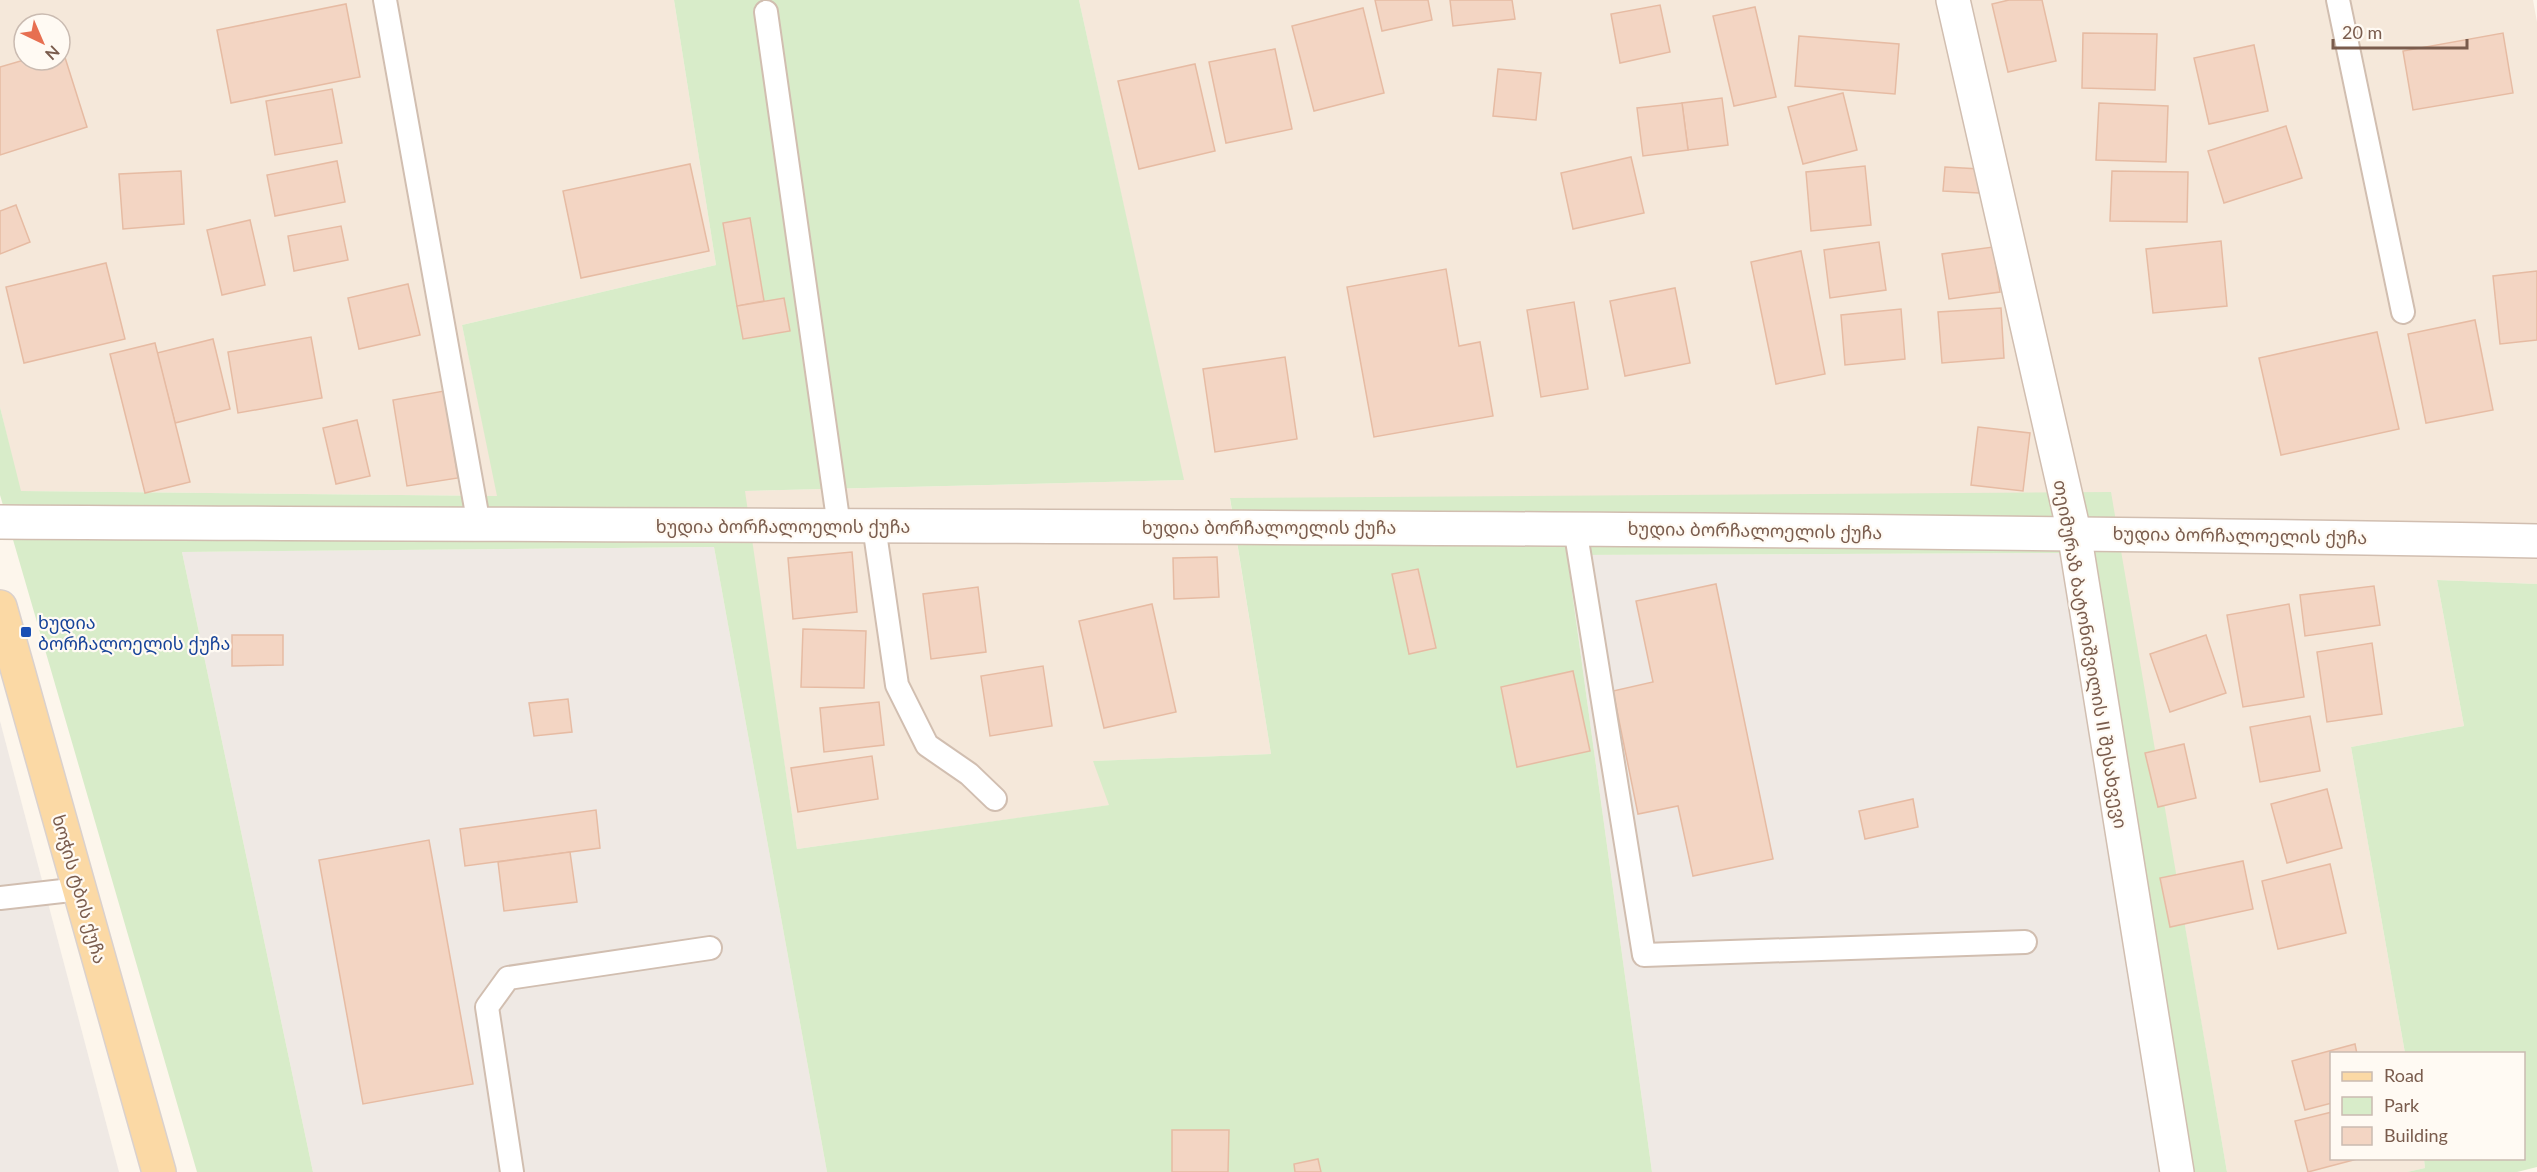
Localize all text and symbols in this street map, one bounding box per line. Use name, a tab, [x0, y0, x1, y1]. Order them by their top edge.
north arrow	[12, 12, 72, 72]
scale bar	[2333, 12, 2466, 50]
text: 20 m	[2342, 21, 2382, 43]
text: N	[42, 42, 64, 64]
street label: თეიმურაზ ბატონიშვილის II შესახვევი	[2048, 478, 2133, 830]
street label: ხუდია ბორჩალოელის ქუჩა	[656, 515, 910, 538]
street label: ხუდია ბორჩალოელის ქუჩა	[1142, 516, 1396, 539]
street label: ხუდია ბორჩალოელის ქუჩა	[1627, 517, 1882, 544]
street label: ხუდია ბორჩალოელის ქუჩა	[2112, 522, 2367, 549]
place label: ხუდია ბორჩალოელის ქუჩა	[38, 611, 230, 655]
marker: ხუდია ბორჩალოელის ქუჩა	[19, 625, 33, 639]
street label: ხოჭის ტბის ქუჩა	[47, 812, 112, 966]
legend	[2330, 1052, 2525, 1160]
text: Road	[2384, 1064, 2424, 1086]
text: Park	[2384, 1094, 2420, 1116]
text: Building	[2384, 1124, 2448, 1146]

